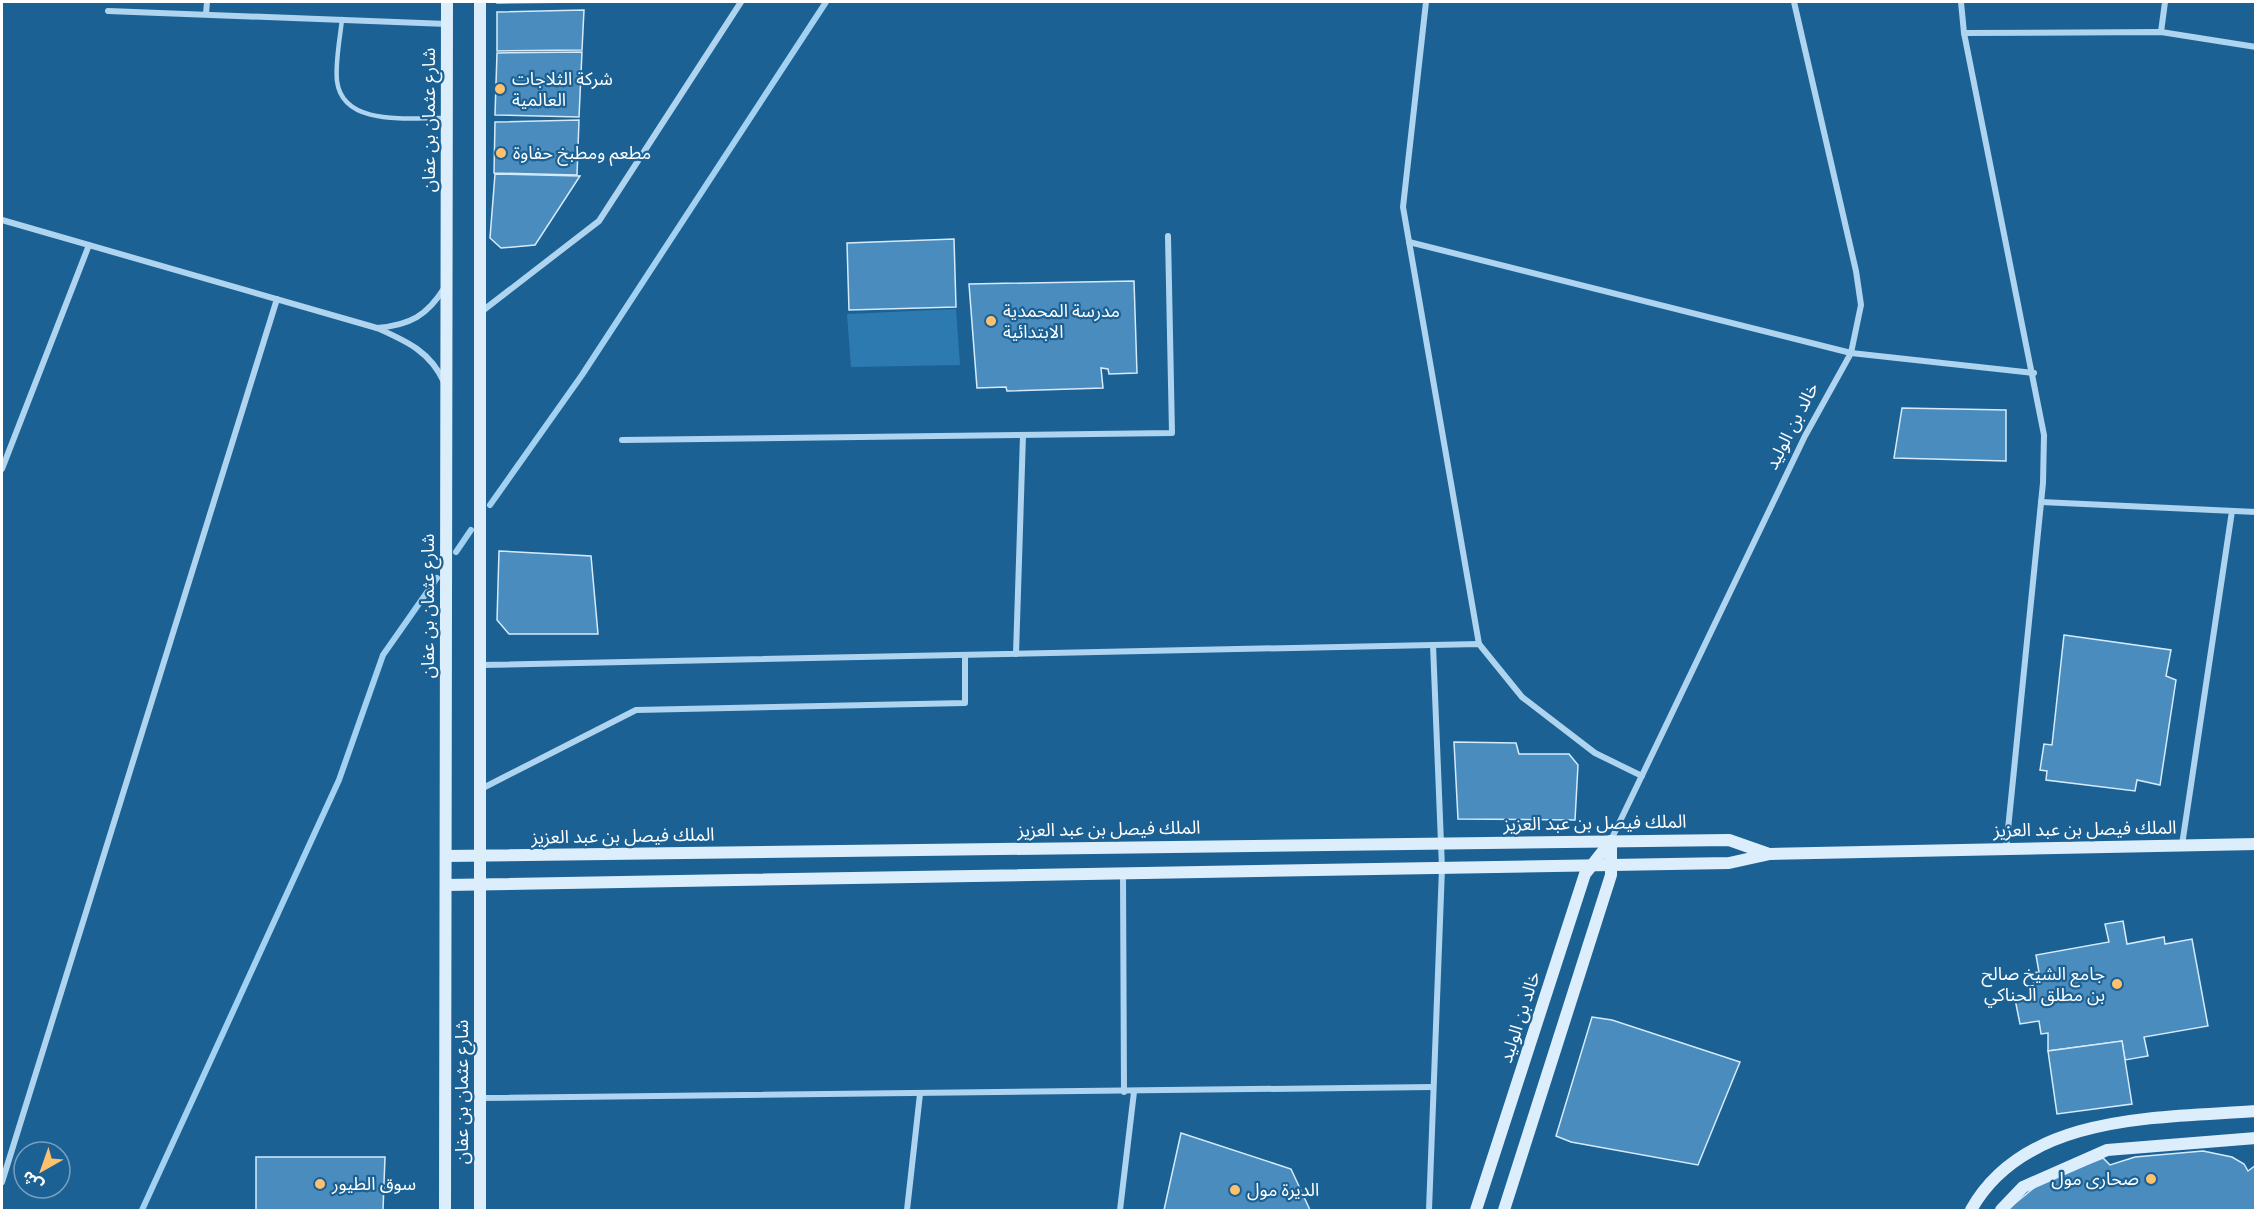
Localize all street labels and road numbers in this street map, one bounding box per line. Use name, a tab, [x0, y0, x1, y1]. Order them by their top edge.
street label: شارع عثمان بن عفان	[418, 48, 443, 192]
street label: خالد بن الوليد	[1761, 379, 1823, 473]
street label: شارع عثمان بن عفان	[417, 534, 442, 678]
street label: الملك فيصل بن عبد العزيز	[1502, 810, 1687, 836]
street label: الملك فيصل بن عبد العزيز	[1016, 816, 1201, 842]
street label: الملك فيصل بن عبد العزيز	[1992, 816, 2177, 842]
street label: الملك فيصل بن عبد العزيز	[530, 823, 715, 849]
street label: خالد بن الوليد	[1495, 969, 1545, 1065]
street label: شارع عثمان بن عفان	[451, 1020, 476, 1164]

